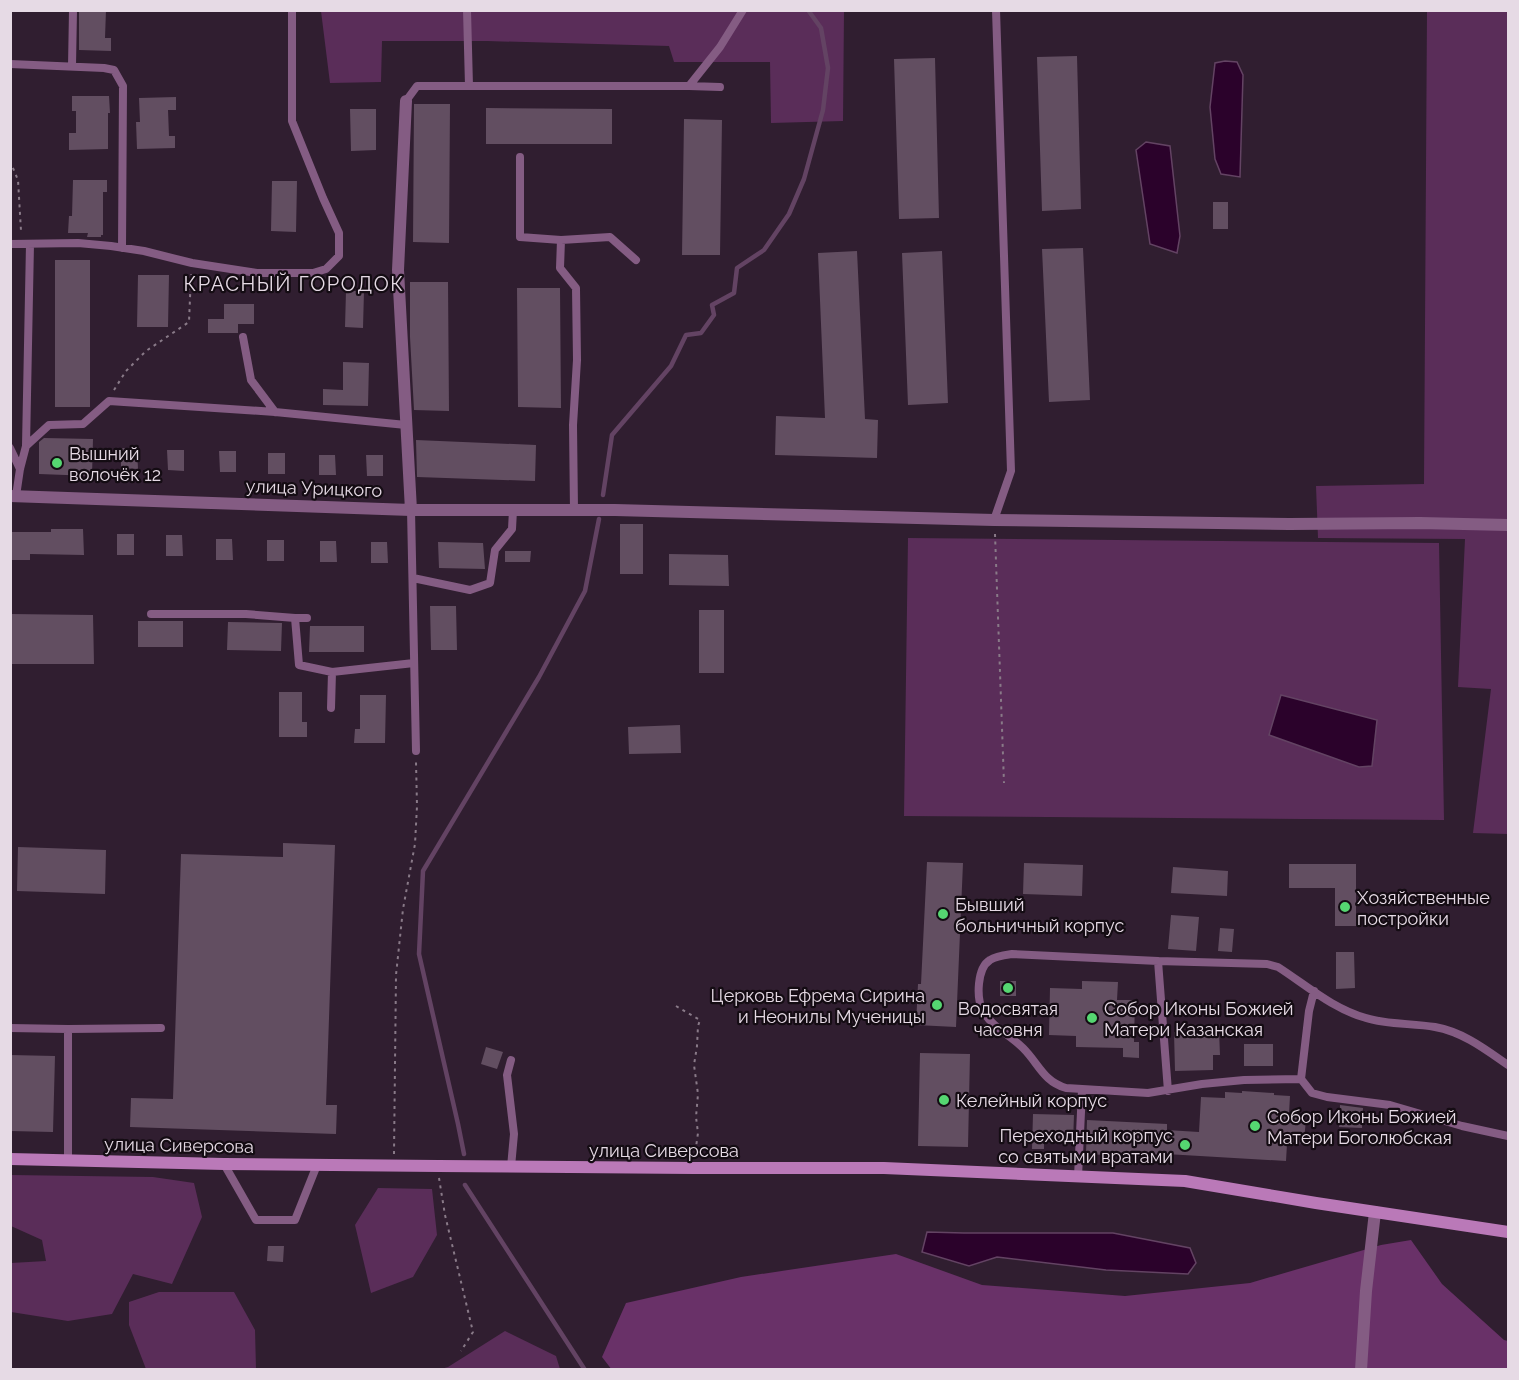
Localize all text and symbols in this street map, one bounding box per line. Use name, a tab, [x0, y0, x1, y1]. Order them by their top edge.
district label: КРАСНЫЙ ГОРОДОК	[184, 272, 404, 296]
place label: Вышний волочёк 12	[69, 443, 161, 485]
marker: Вышний волочёк 12	[50, 456, 64, 470]
street label: улица Урицкого	[245, 475, 383, 501]
place label: Хозяйственные постройки	[1357, 887, 1490, 929]
place label: Бывший больничный корпус	[955, 894, 1124, 936]
marker: Хозяйственные постройки	[1338, 900, 1352, 914]
marker: Бывший больничный корпус	[936, 907, 950, 921]
marker: Водосвятая часовня	[1001, 981, 1015, 995]
place label: Церковь Ефрема Сирина и Неонилы Мученицы	[710, 985, 925, 1027]
marker: Церковь Ефрема Сирина и Неонилы Мученицы	[930, 998, 944, 1012]
place label: Водосвятая часовня	[958, 998, 1058, 1040]
place label: Собор Иконы Божией Матери Казанская	[1104, 998, 1294, 1040]
marker: Собор Иконы Божией Матери Казанская	[1085, 1011, 1099, 1025]
place label: Келейный корпус	[956, 1090, 1107, 1111]
marker: Келейный корпус	[937, 1093, 951, 1107]
place label: Собор Иконы Божией Матери Боголюбская	[1267, 1106, 1457, 1148]
marker: Собор Иконы Божией Матери Боголюбская	[1248, 1119, 1262, 1133]
place label: Переходный корпус со святыми вратами	[998, 1125, 1173, 1167]
street label: улица Сиверсова	[104, 1133, 254, 1157]
marker: Переходный корпус со святыми вратами	[1178, 1138, 1192, 1152]
street label: улица Сиверсова	[589, 1140, 739, 1161]

